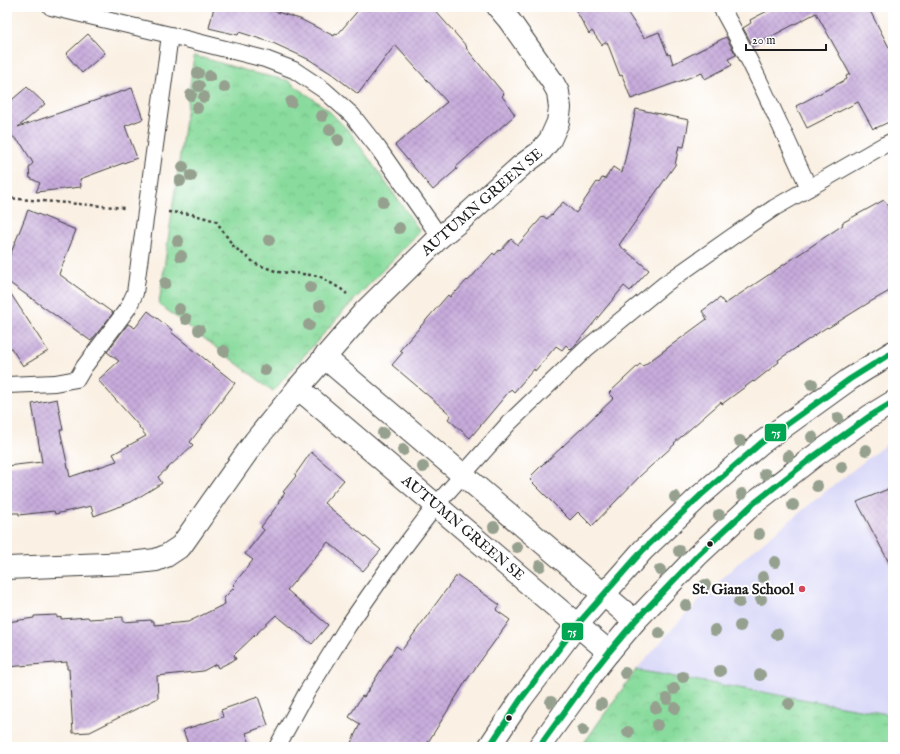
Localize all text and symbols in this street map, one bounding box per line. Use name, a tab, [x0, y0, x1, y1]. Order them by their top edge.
scale bar	[746, 26, 826, 52]
text: 20 m	[752, 33, 775, 48]
street label: AUTUMN GREEN SE	[417, 144, 547, 261]
line badge: 75	[764, 423, 787, 442]
text: 75	[771, 426, 781, 440]
street label: AUTUMN GREEN SE	[397, 470, 528, 585]
unlabelled marker	[705, 539, 715, 549]
place label: St. Giana School	[692, 580, 795, 599]
marker: St. Giana School	[797, 584, 807, 594]
line badge: 75	[561, 622, 584, 641]
text: 75	[567, 625, 577, 639]
unlabelled marker	[504, 713, 514, 723]

